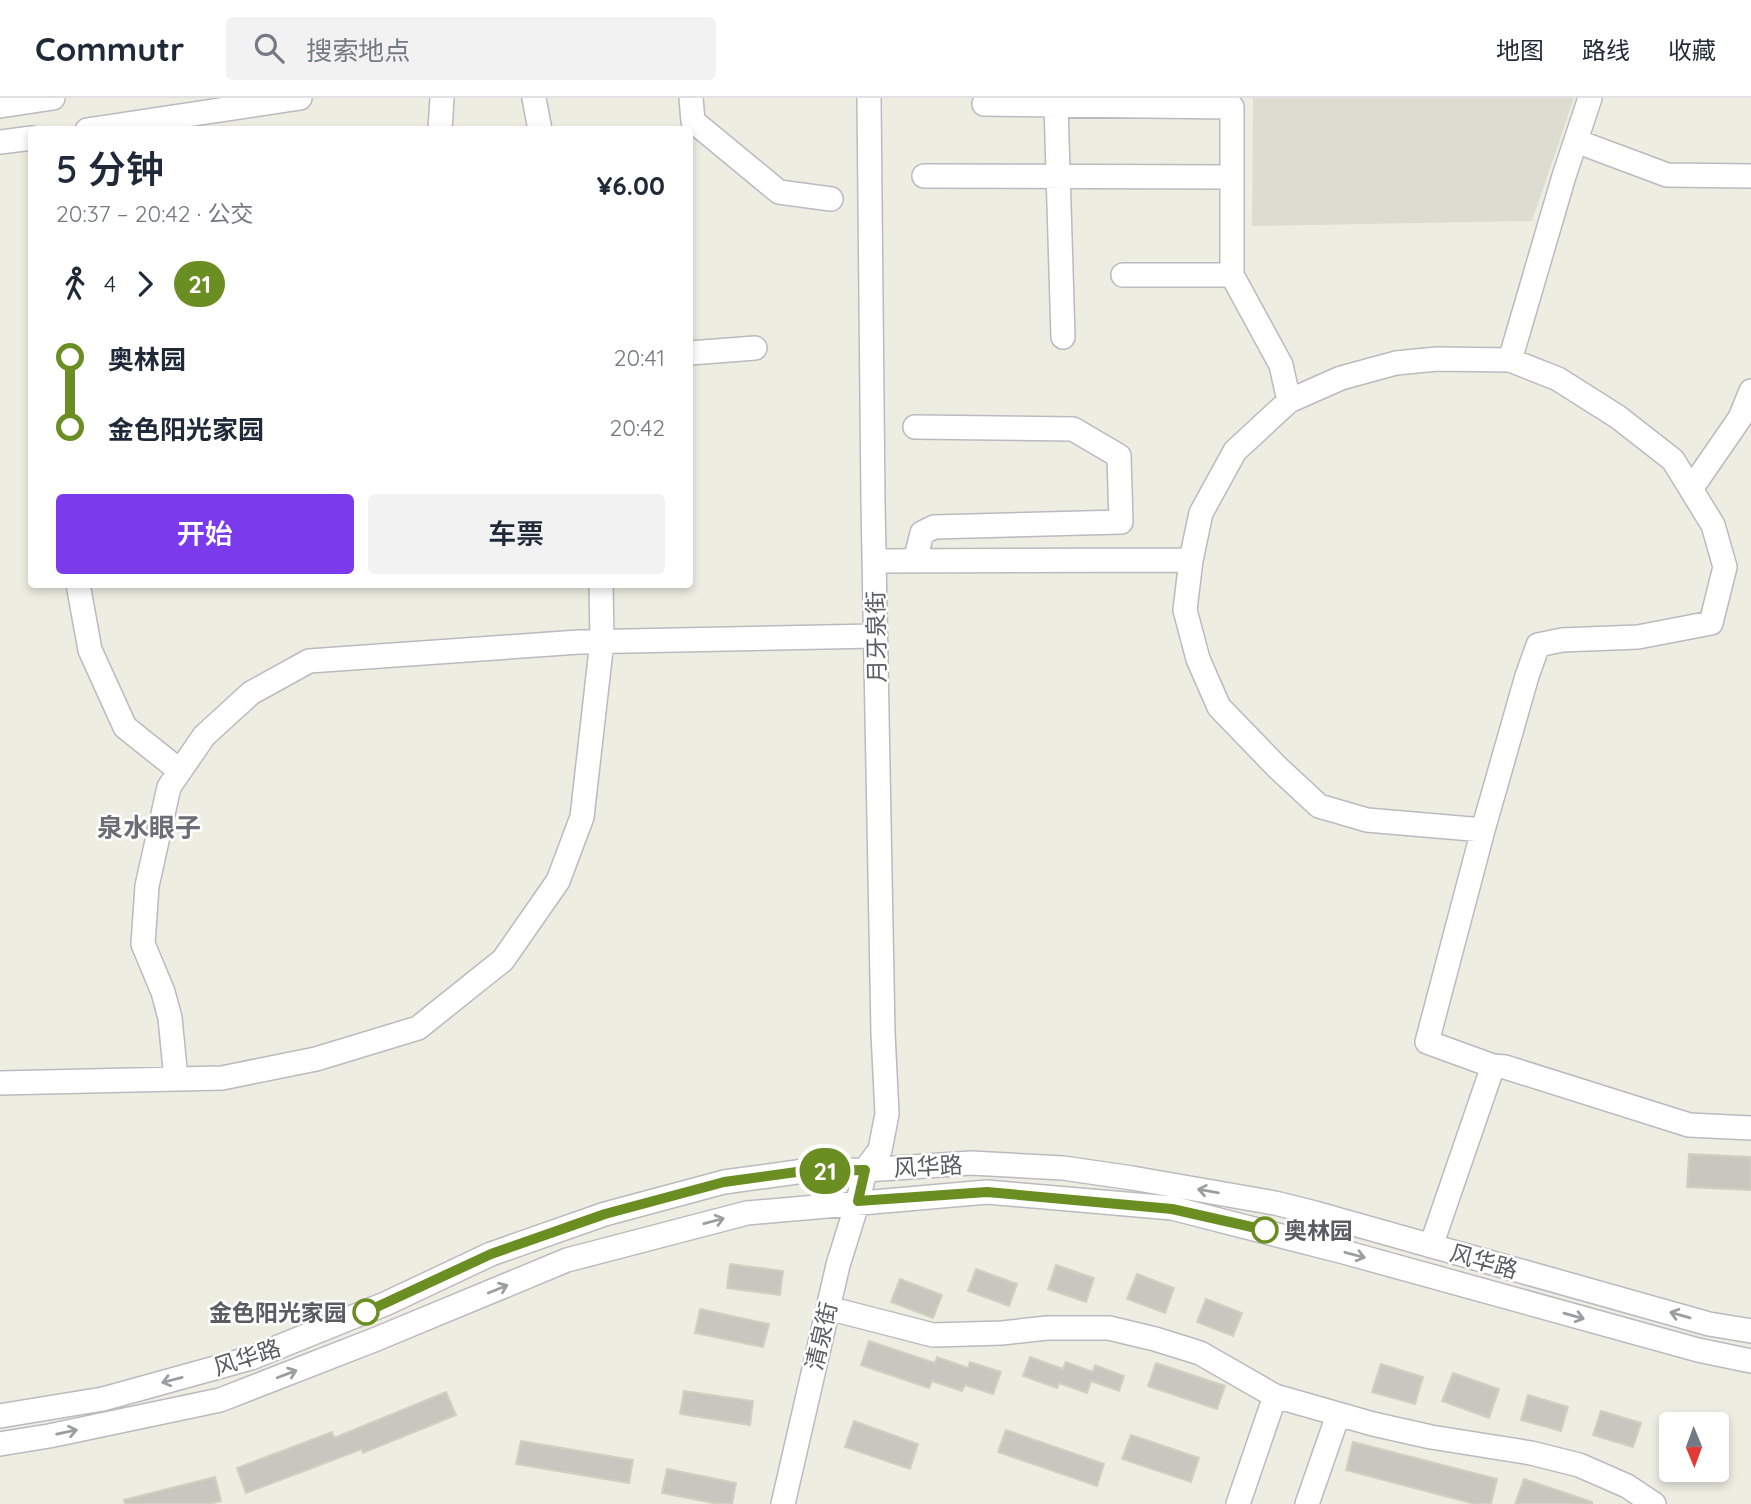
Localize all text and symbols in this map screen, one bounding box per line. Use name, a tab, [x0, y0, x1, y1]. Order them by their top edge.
search box	[226, 17, 716, 80]
text: Commutr	[35, 28, 184, 69]
icon: search	[250, 29, 288, 67]
text: 搜索地点	[306, 34, 410, 67]
text: 地图	[1496, 35, 1544, 65]
text: 路线	[1582, 35, 1630, 65]
text: 收藏	[1668, 35, 1716, 65]
text: 5 分钟	[56, 145, 164, 193]
text: ¥6.00	[597, 169, 665, 202]
text: 20:37 – 20:42 · 公交	[56, 199, 254, 228]
icon: walk	[56, 265, 94, 303]
icon: forward	[126, 265, 164, 303]
text: 4	[104, 269, 116, 298]
text: 21	[188, 269, 211, 299]
text: 奥林园	[108, 343, 186, 376]
text: 20:41	[614, 343, 665, 372]
text: 金色阳光家园	[108, 413, 264, 446]
text: 20:42	[609, 413, 665, 442]
button: 开始	[56, 494, 354, 574]
button: 车票	[368, 494, 665, 574]
street label: 月牙泉街	[861, 591, 891, 683]
district label: 泉水眼子	[97, 811, 201, 844]
line badge: 21	[794, 1148, 856, 1194]
street label: 风华路	[893, 1150, 963, 1182]
text: 21	[814, 1156, 837, 1186]
one-way arrow	[1197, 1184, 1220, 1198]
one-way arrow	[703, 1214, 725, 1227]
place label: 奥林园	[1284, 1216, 1353, 1245]
marker: 奥林园	[1252, 1217, 1278, 1243]
street label: 风华路	[1447, 1238, 1521, 1284]
one-way arrow	[1344, 1249, 1366, 1262]
one-way arrow	[486, 1282, 508, 1295]
place label: 金色阳光家园	[209, 1298, 347, 1327]
marker: 金色阳光家园	[353, 1299, 379, 1325]
street label: 清泉街	[799, 1299, 843, 1373]
one-way arrow	[1669, 1308, 1691, 1321]
one-way arrow	[1563, 1310, 1585, 1323]
street label: 风华路	[210, 1333, 284, 1381]
one-way arrow	[275, 1367, 297, 1380]
one-way arrow	[161, 1374, 183, 1387]
north arrow	[1659, 1412, 1729, 1482]
map controls	[1659, 1412, 1729, 1482]
one-way arrow	[55, 1425, 78, 1439]

